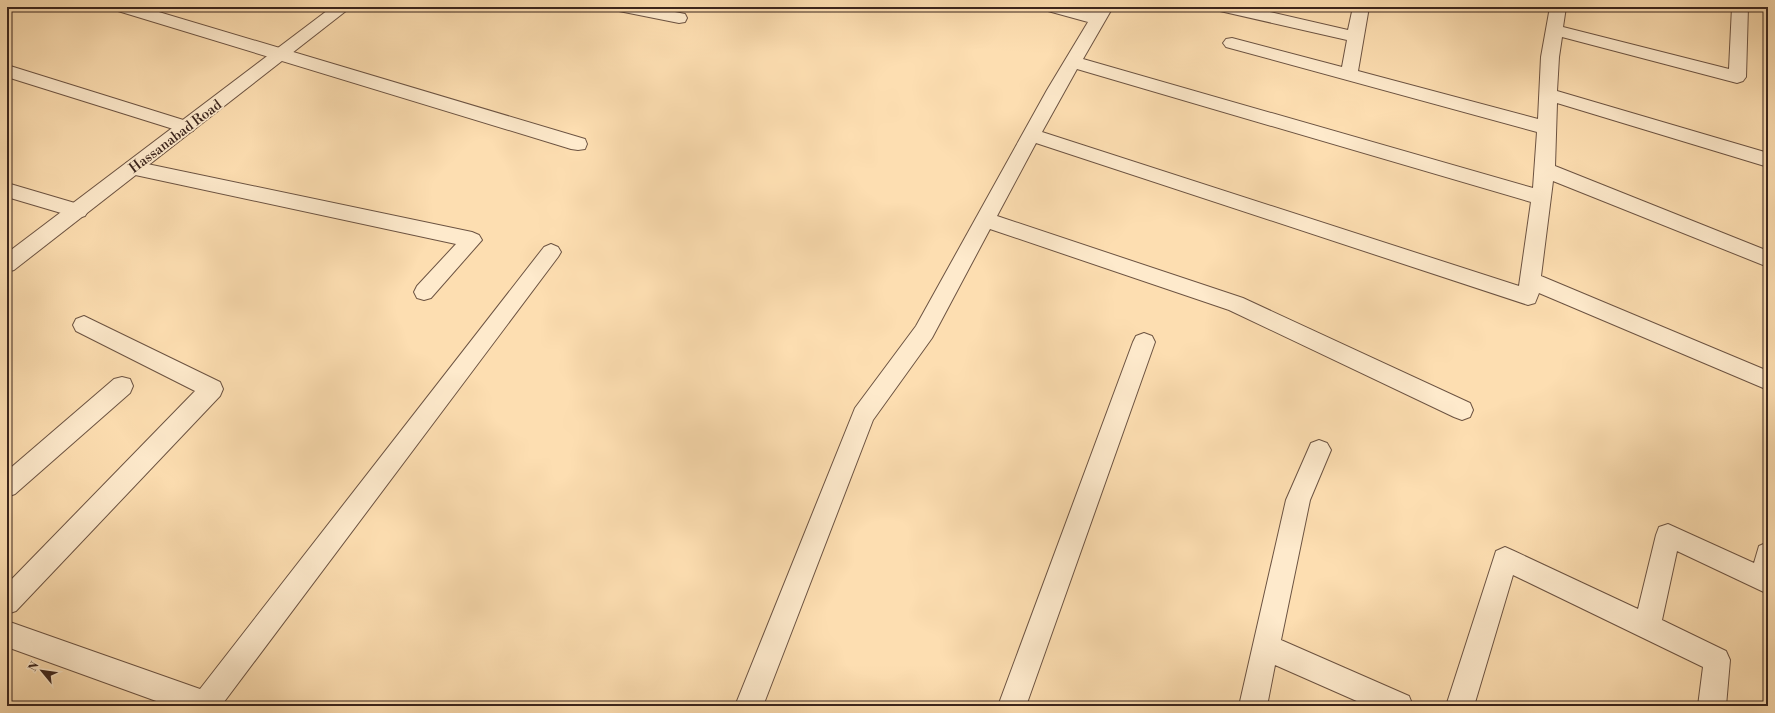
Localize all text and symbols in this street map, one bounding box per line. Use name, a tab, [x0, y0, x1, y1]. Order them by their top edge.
street label: Hassanabad Road	[126, 96, 226, 178]
north arrow	[22, 651, 62, 691]
text: N	[26, 659, 43, 674]

